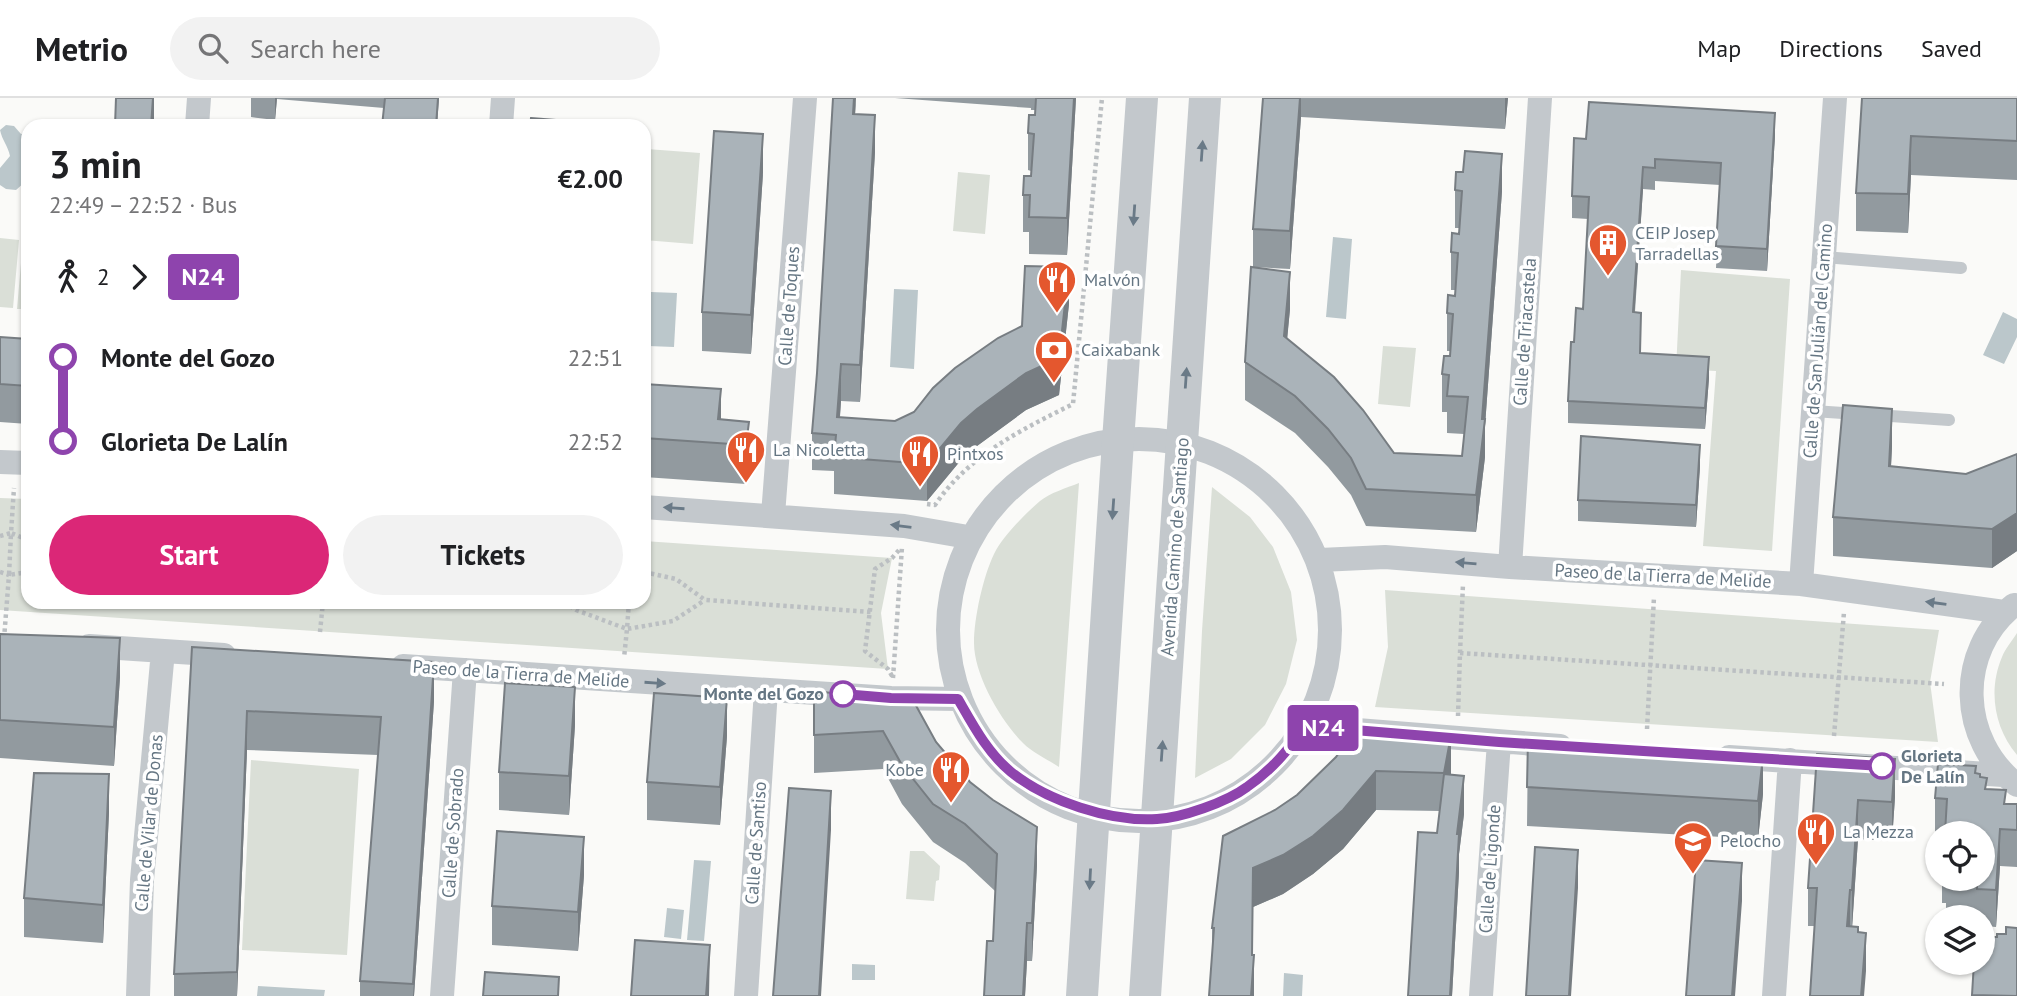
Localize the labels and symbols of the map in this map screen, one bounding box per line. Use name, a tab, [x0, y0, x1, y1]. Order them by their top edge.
one-way arrow	[1196, 140, 1207, 162]
one-way arrow	[1128, 204, 1139, 226]
place label: CEIP Josep Tarradellas	[1635, 221, 1719, 265]
building icon: CEIP Josep Tarradellas	[1587, 222, 1629, 277]
street label: Calle de San Julián del Camino	[1798, 223, 1837, 459]
street label: Calle de Toques	[773, 245, 804, 367]
street label: Calle de Triacastela	[1508, 257, 1541, 407]
restaurant icon: Malvón	[1036, 259, 1078, 314]
place label: Malvón	[1084, 268, 1140, 291]
bank icon: Caixabank	[1033, 329, 1075, 384]
place label: Caixabank	[1081, 338, 1160, 361]
one-way arrow	[1181, 367, 1192, 389]
restaurant icon: La Nicoletta	[725, 429, 767, 484]
restaurant icon: Pintxos	[899, 433, 941, 488]
street label: Avenida Camino de Santiago	[1155, 437, 1194, 657]
place label: La Nicoletta	[773, 438, 866, 461]
place label: Pintxos	[947, 442, 1004, 465]
one-way arrow	[1108, 498, 1119, 520]
one-way arrow	[663, 503, 685, 514]
one-way arrow	[890, 520, 912, 531]
one-way arrow	[1454, 557, 1476, 568]
street label: Paseo de la Tierra de Melide	[1554, 558, 1772, 593]
one-way arrow	[1925, 597, 1947, 608]
street label: Paseo de la Tierra de Melide	[412, 654, 630, 693]
one-way arrow	[644, 678, 666, 689]
marker: Monte del Gozo	[830, 681, 856, 707]
place label: Monte del Gozo	[704, 682, 824, 705]
line badge: N24	[1283, 705, 1363, 751]
street label: Calle de Vilar de Donas	[129, 733, 168, 913]
one-way arrow	[1157, 740, 1168, 762]
place label: Glorieta De Lalín	[1901, 744, 1964, 788]
restaurant icon: Kobe	[930, 749, 972, 804]
marker: Glorieta De Lalín	[1869, 753, 1895, 779]
place label: Kobe	[885, 758, 924, 781]
street label: Calle de Sobrado	[436, 767, 469, 899]
street label: Calle de Santiso	[740, 781, 771, 905]
street label: Calle de Ligonde	[1474, 804, 1505, 934]
restaurant icon: La Mezza	[1795, 811, 1837, 866]
school or university icon: Pelocho	[1672, 820, 1714, 875]
place label: La Mezza	[1843, 820, 1914, 843]
place label: Pelocho	[1720, 829, 1781, 852]
one-way arrow	[1084, 868, 1095, 890]

